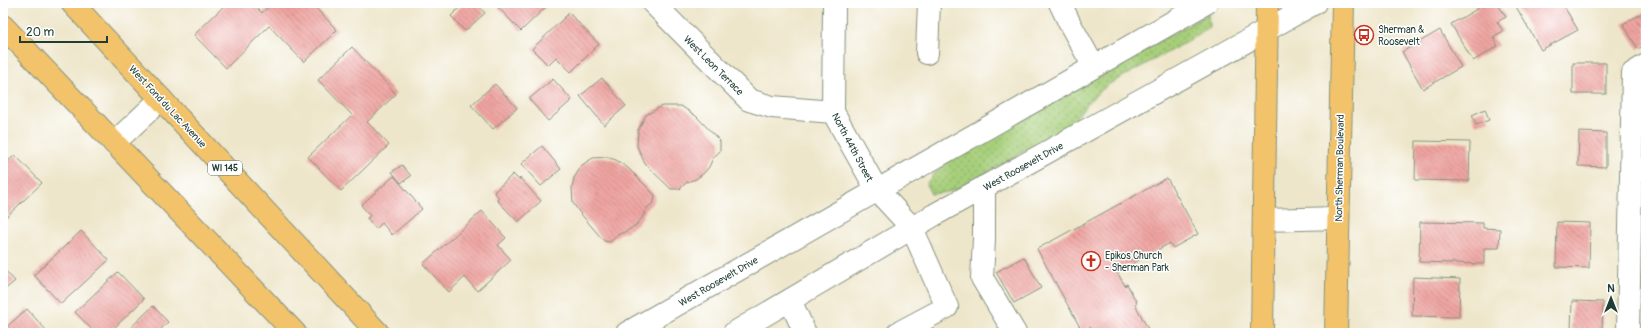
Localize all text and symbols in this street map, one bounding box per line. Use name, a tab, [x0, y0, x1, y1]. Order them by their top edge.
scale bar	[20, 18, 107, 44]
bus stop icon: Sherman & Roosevelt	[1353, 24, 1375, 46]
place label: Sherman & Roosevelt	[1378, 24, 1424, 48]
text: 20 m	[26, 25, 55, 40]
street label: West Leon Terrace	[681, 33, 746, 98]
street label: West Fond du Lac Avenue	[126, 63, 209, 150]
street label: North 44th Street	[829, 111, 876, 185]
street label: North Sherman Boulevard	[1333, 114, 1347, 222]
street label: West Roosevelt Drive	[981, 140, 1066, 194]
road number: WI 145	[208, 161, 242, 175]
church icon: Epikos Church - Sherman Park	[1080, 250, 1102, 272]
place label: Epikos Church - Sherman Park	[1105, 250, 1170, 274]
street label: West Roosevelt Drive	[677, 254, 760, 309]
north arrow	[1591, 278, 1631, 318]
text: N	[1607, 282, 1615, 295]

